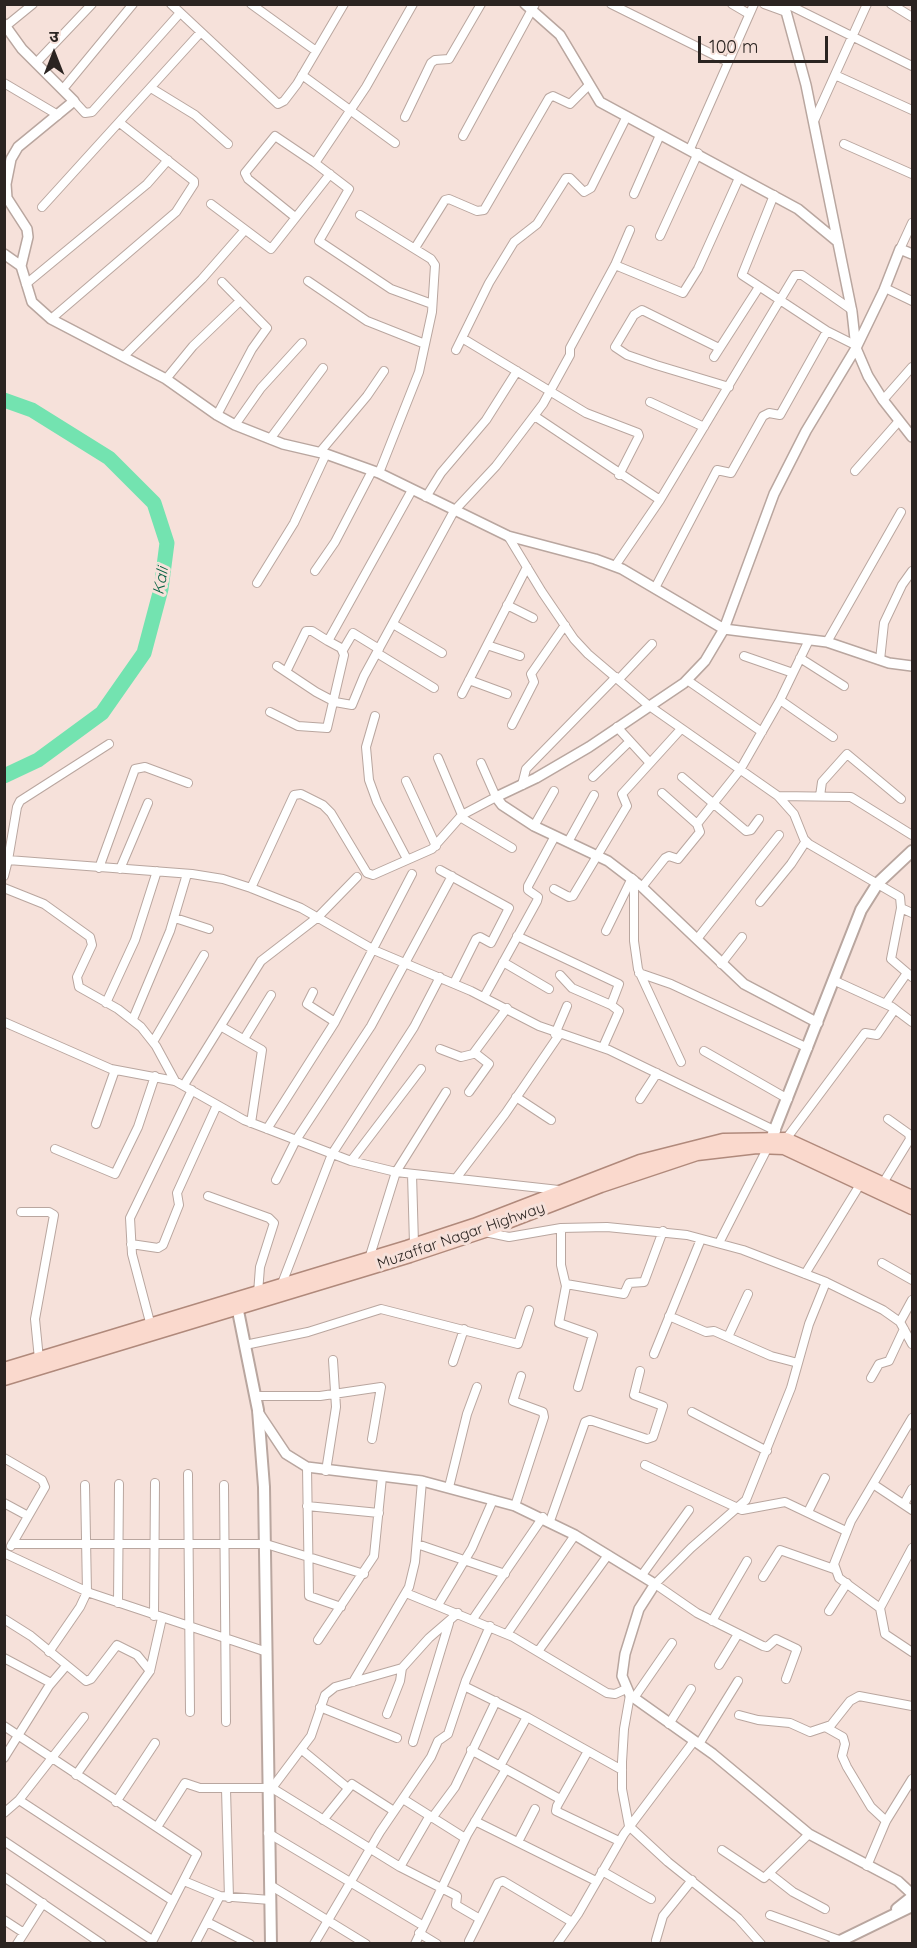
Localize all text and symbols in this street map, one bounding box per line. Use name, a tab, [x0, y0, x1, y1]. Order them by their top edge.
north arrow	[24, 24, 84, 84]
scale bar	[701, 24, 832, 62]
text: उ	[49, 26, 59, 46]
text: 100 m	[709, 35, 758, 58]
water label: Kali	[149, 566, 173, 596]
street label: Muzaffar Nagar Highway	[375, 1199, 547, 1273]

